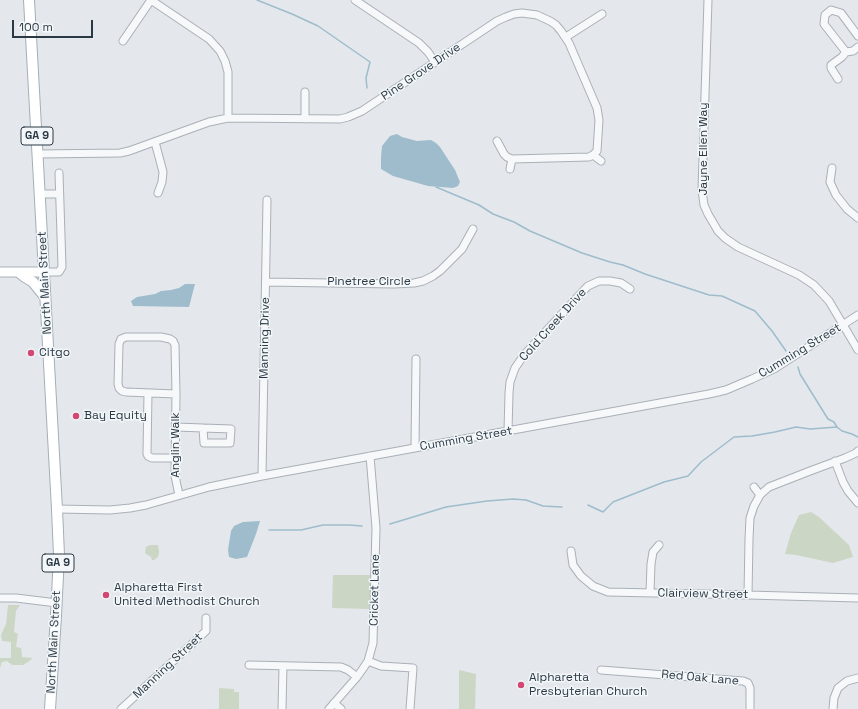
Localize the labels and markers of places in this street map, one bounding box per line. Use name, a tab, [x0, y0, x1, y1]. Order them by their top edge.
place label: Citgo	[39, 346, 70, 360]
marker: Citgo	[26, 348, 36, 358]
place label: Bay Equity	[84, 409, 147, 423]
marker: Bay Equity	[71, 411, 81, 421]
place label: Alpharetta First United Methodist Church	[114, 581, 260, 609]
marker: Alpharetta First United Methodist Church	[101, 590, 111, 600]
place label: Alpharetta Presbyterian Church	[529, 671, 647, 699]
marker: Alpharetta Presbyterian Church	[516, 680, 526, 690]

